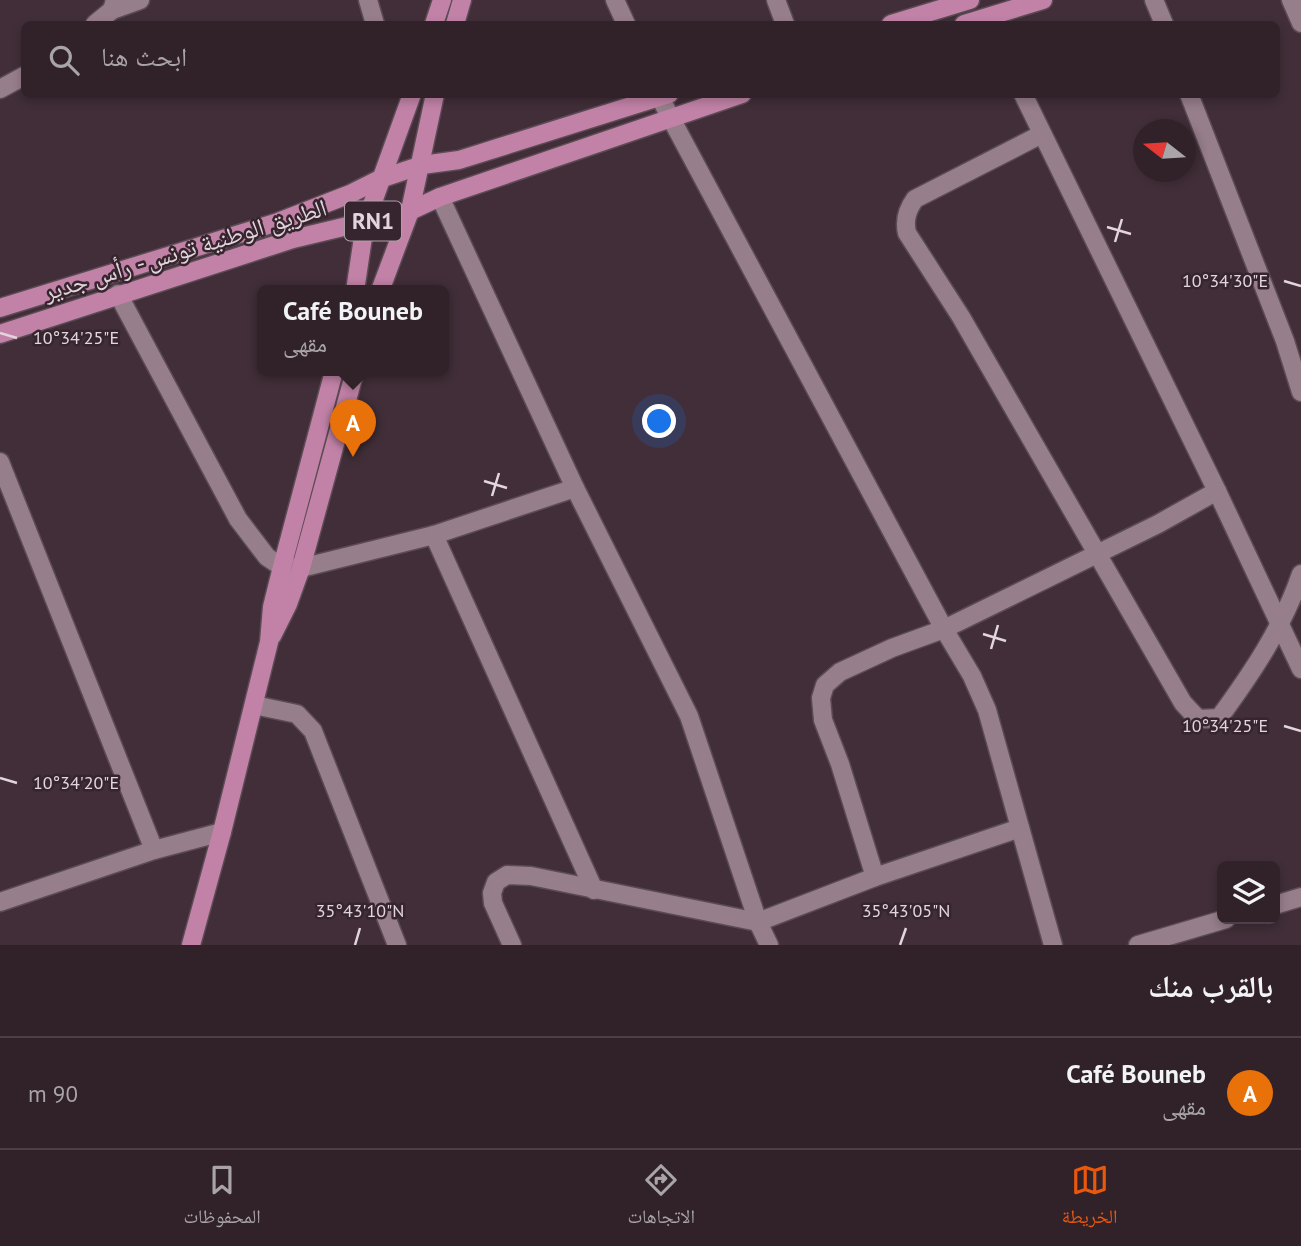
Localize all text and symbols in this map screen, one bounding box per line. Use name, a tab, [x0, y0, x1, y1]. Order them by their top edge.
search box	[21, 21, 1280, 98]
text: ابحث هنا	[101, 40, 187, 73]
icon: search	[45, 41, 83, 79]
north arrow	[1133, 119, 1196, 182]
street label: الطريق الوطنية تونس - رأس جدير	[38, 192, 330, 308]
road number: RN1	[345, 202, 401, 241]
text: 10°34'30"E	[1182, 269, 1268, 292]
popup	[257, 285, 449, 376]
text: Café Bouneb	[283, 294, 423, 327]
text: 10°34'25"E	[33, 326, 119, 349]
text: مقهى	[283, 329, 327, 358]
pin: A	[330, 399, 376, 457]
your location	[642, 404, 676, 438]
text: 10°34'25"E	[1182, 714, 1268, 737]
text: 10°34'20"E	[33, 771, 119, 794]
map controls	[1217, 861, 1280, 924]
button: layers	[1217, 861, 1280, 924]
text: 35°43'10"N	[316, 899, 404, 922]
text: 35°43'05"N	[862, 899, 950, 922]
text: بالقرب منك	[1148, 966, 1273, 1005]
text: Café Bouneb	[1066, 1057, 1206, 1090]
text: 90 m	[28, 1079, 78, 1108]
text: A	[1243, 1079, 1257, 1108]
text: مقهى	[1162, 1092, 1206, 1121]
tab: المحفوظات	[183, 1161, 261, 1235]
tab: الاتجاهات	[627, 1161, 695, 1235]
tab: الخريطة	[1062, 1161, 1118, 1235]

